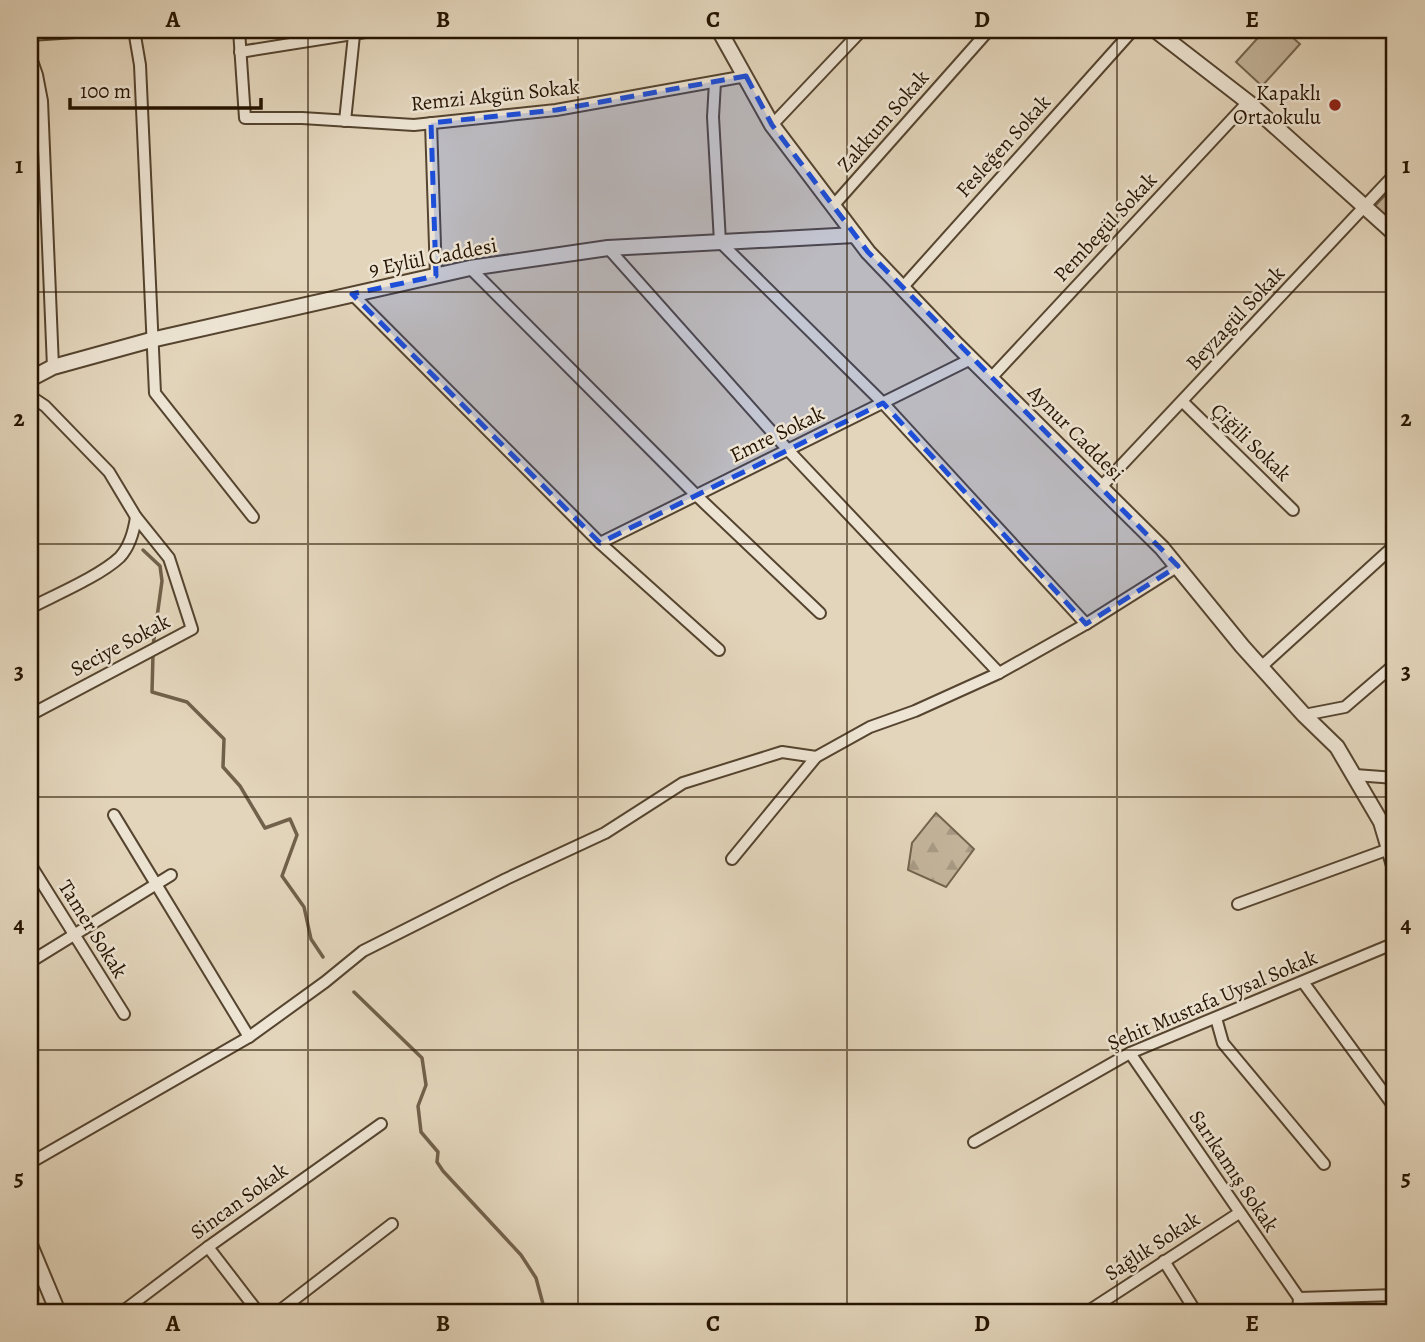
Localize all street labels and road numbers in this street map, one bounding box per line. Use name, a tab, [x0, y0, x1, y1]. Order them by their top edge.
street label: Zakkum Sokak	[831, 63, 936, 178]
street label: Remzi Akgün Sokak	[409, 72, 581, 118]
street label: Fesleğen Sokak	[949, 88, 1057, 203]
street label: Pembegül Sokak	[1047, 166, 1163, 288]
street label: 9 Eylül Caddesi	[367, 231, 499, 283]
street label: Beyzagül Sokak	[1179, 259, 1291, 376]
street label: Aynur Caddesi	[1021, 378, 1130, 487]
street label: Çiğili Sokak	[1205, 397, 1298, 488]
street label: Emre Sokak	[725, 399, 830, 469]
street label: Seciye Sokak	[65, 607, 175, 683]
street label: Tamer Sokak	[52, 875, 134, 984]
street label: Şehit Mustafa Uysal Sokak	[1103, 943, 1322, 1057]
street label: Sarıkamış Sokak	[1183, 1104, 1286, 1238]
street label: Sincan Sokak	[185, 1156, 294, 1246]
street label: Sağlık Sokak	[1099, 1205, 1205, 1287]

